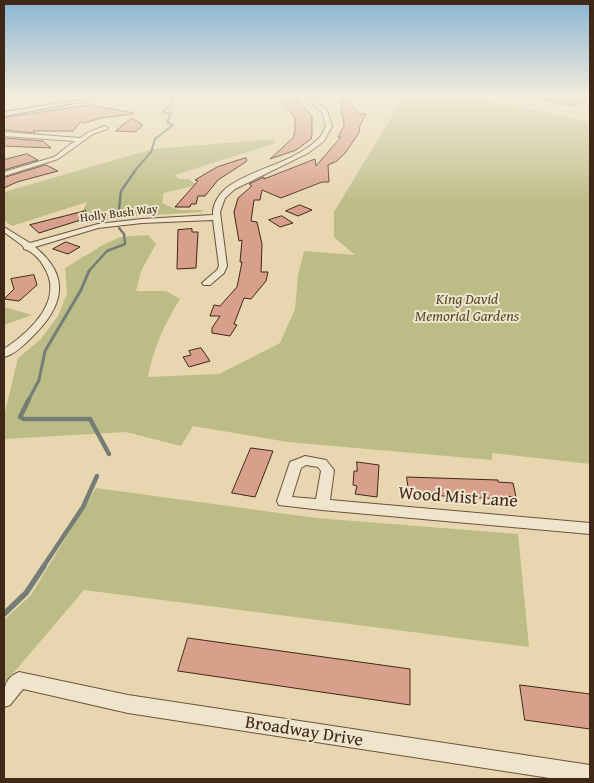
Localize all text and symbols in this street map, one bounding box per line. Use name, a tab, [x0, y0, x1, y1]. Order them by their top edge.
street label: Holly Bush Way	[79, 202, 159, 226]
park label: King David Memorial Gardens	[415, 291, 519, 326]
street label: Wood Mist Lane	[398, 483, 518, 513]
street label: Broadway Drive	[244, 712, 364, 752]

